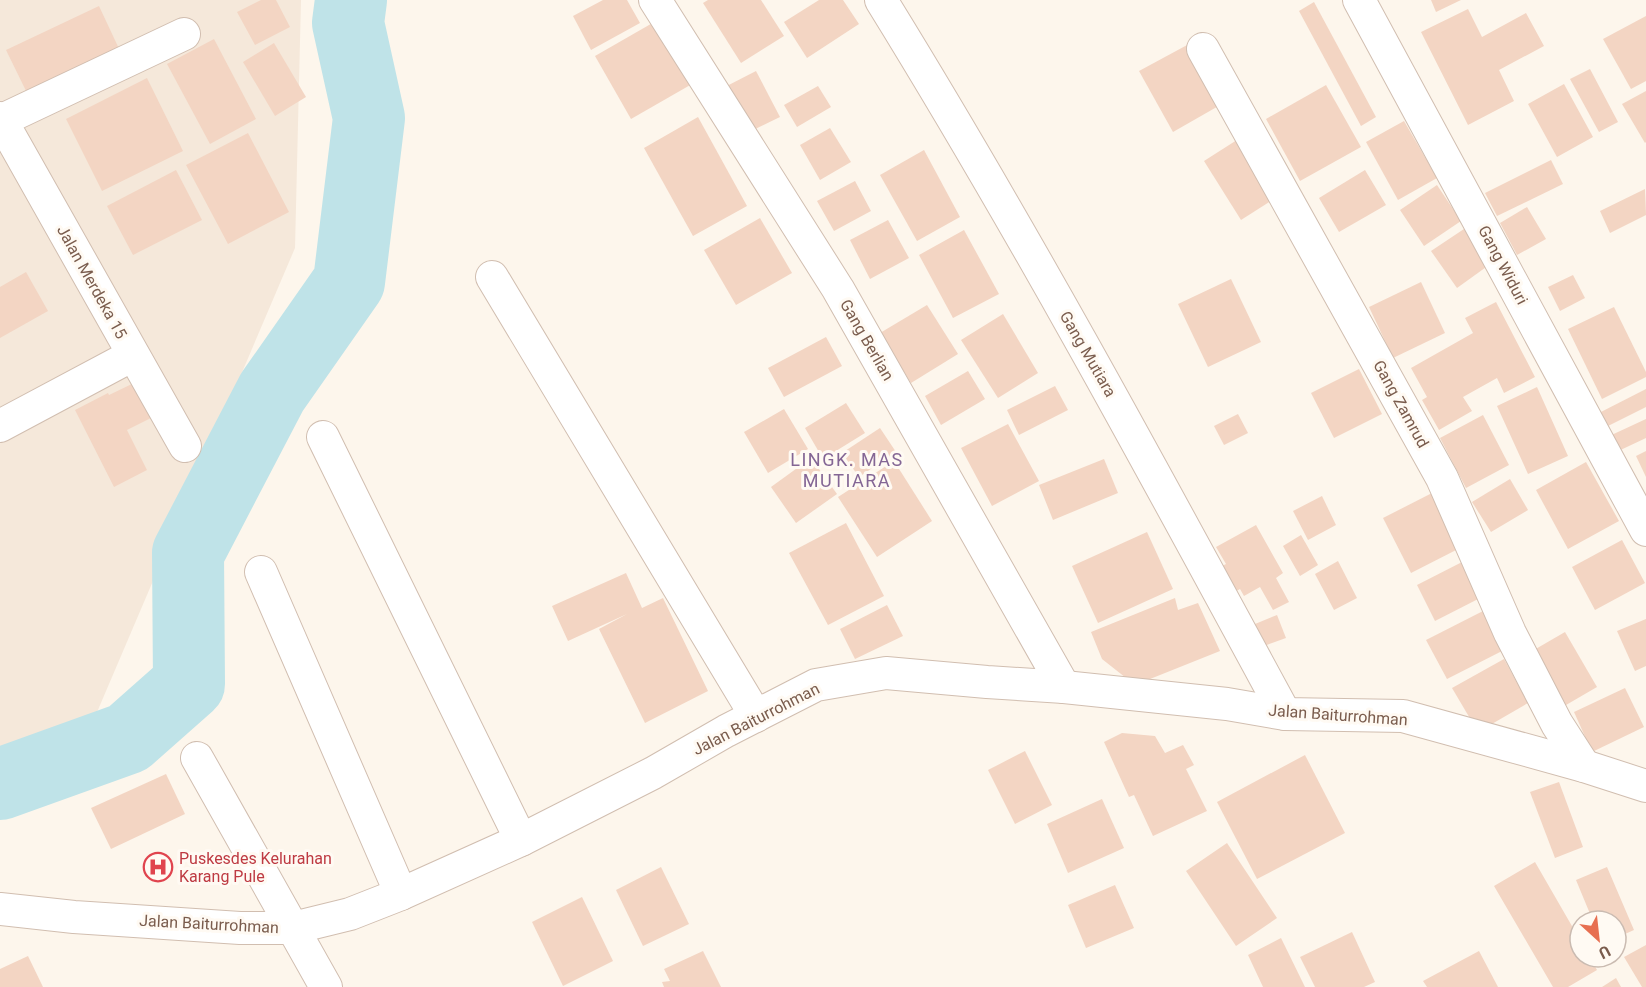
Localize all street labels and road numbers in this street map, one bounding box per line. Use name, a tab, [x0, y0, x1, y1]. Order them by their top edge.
street label: Jalan Merdeka 15	[53, 222, 131, 342]
street label: Gang Widuri	[1474, 222, 1532, 308]
street label: Gang Berlian	[836, 296, 898, 384]
street label: Gang Mutiara	[1056, 308, 1120, 400]
street label: Gang Zamrud	[1369, 357, 1433, 451]
street label: Jalan Baiturrohman	[689, 679, 823, 759]
street label: Jalan Baiturrohman	[1268, 701, 1408, 729]
street label: Jalan Baiturrohman	[139, 911, 279, 937]

